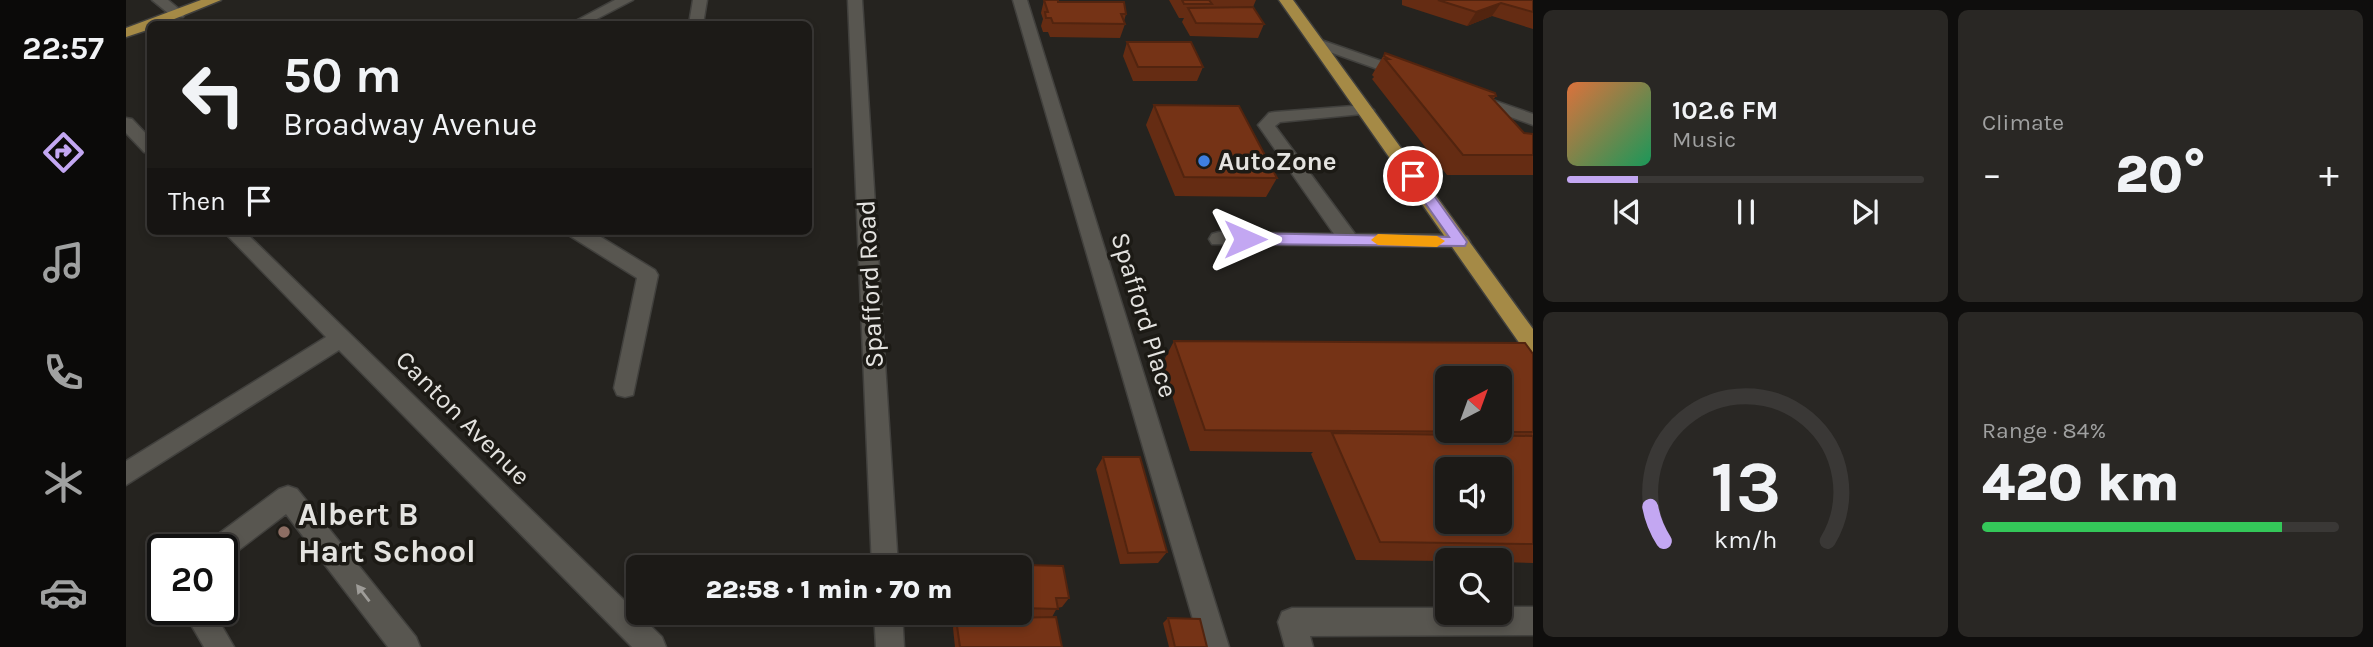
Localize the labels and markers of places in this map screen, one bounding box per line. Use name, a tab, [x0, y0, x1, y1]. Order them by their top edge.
place label: AutoZone	[1218, 146, 1337, 177]
pin	[1383, 146, 1443, 206]
marker: AutoZone	[1196, 153, 1212, 169]
place label: Albert B Hart School	[298, 496, 476, 570]
marker: Albert B Hart School	[276, 524, 292, 540]

